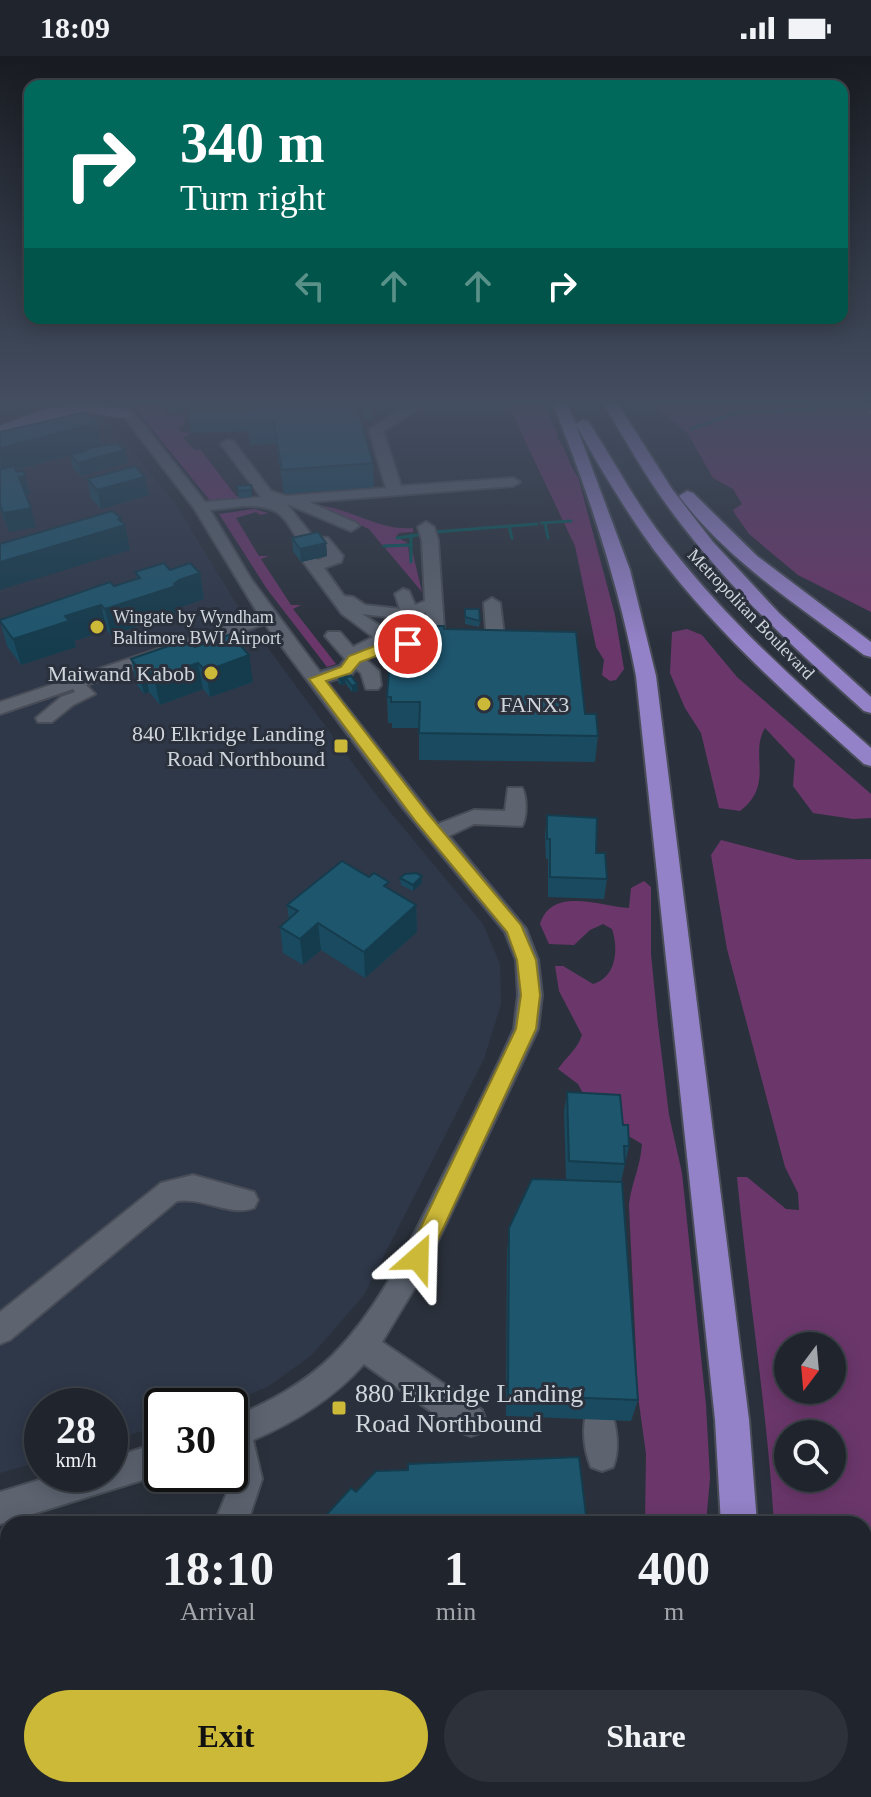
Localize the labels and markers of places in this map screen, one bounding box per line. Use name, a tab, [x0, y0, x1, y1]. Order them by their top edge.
place label: Wingate by Wyndham Baltimore BWI Airport	[113, 607, 281, 648]
pin	[374, 610, 442, 678]
marker: Wingate by Wyndham Baltimore BWI Airport	[88, 618, 106, 636]
place label: Maiwand Kabob	[48, 661, 195, 686]
marker: Maiwand Kabob	[202, 664, 220, 682]
place label: FANX3	[500, 692, 569, 717]
marker: FANX3	[475, 695, 493, 713]
place label: 840 Elkridge Landing Road Northbound	[132, 721, 325, 771]
marker: 840 Elkridge Landing Road Northbound	[332, 737, 350, 755]
place label: 880 Elkridge Landing Road Northbound	[355, 1379, 583, 1438]
marker: 880 Elkridge Landing Road Northbound	[330, 1399, 348, 1417]

